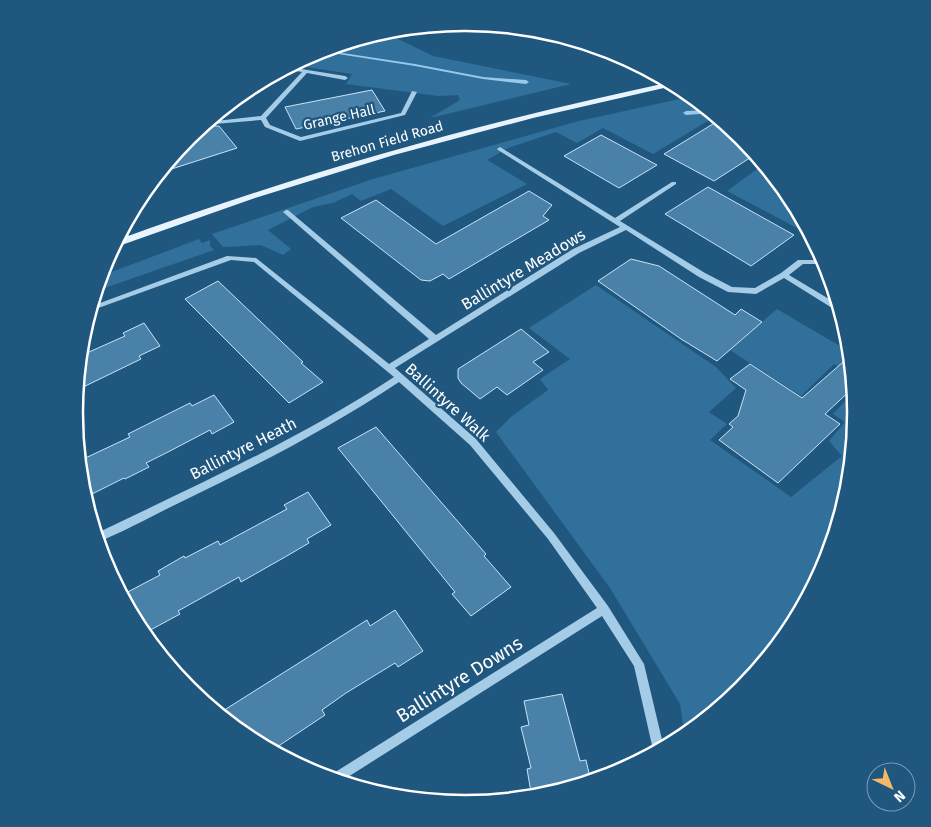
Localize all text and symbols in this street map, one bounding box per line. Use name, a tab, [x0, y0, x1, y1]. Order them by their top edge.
street label: Grange Hall	[302, 101, 377, 134]
street label: Brehon Field Road	[329, 117, 445, 166]
street label: Ballintyre Meadows	[458, 225, 589, 314]
street label: Ballintyre Walk	[401, 359, 495, 446]
street label: Ballintyre Heath	[187, 413, 300, 483]
street label: Ballintyre Downs	[392, 631, 527, 727]
north arrow	[866, 762, 916, 812]
text: N	[890, 787, 909, 806]

